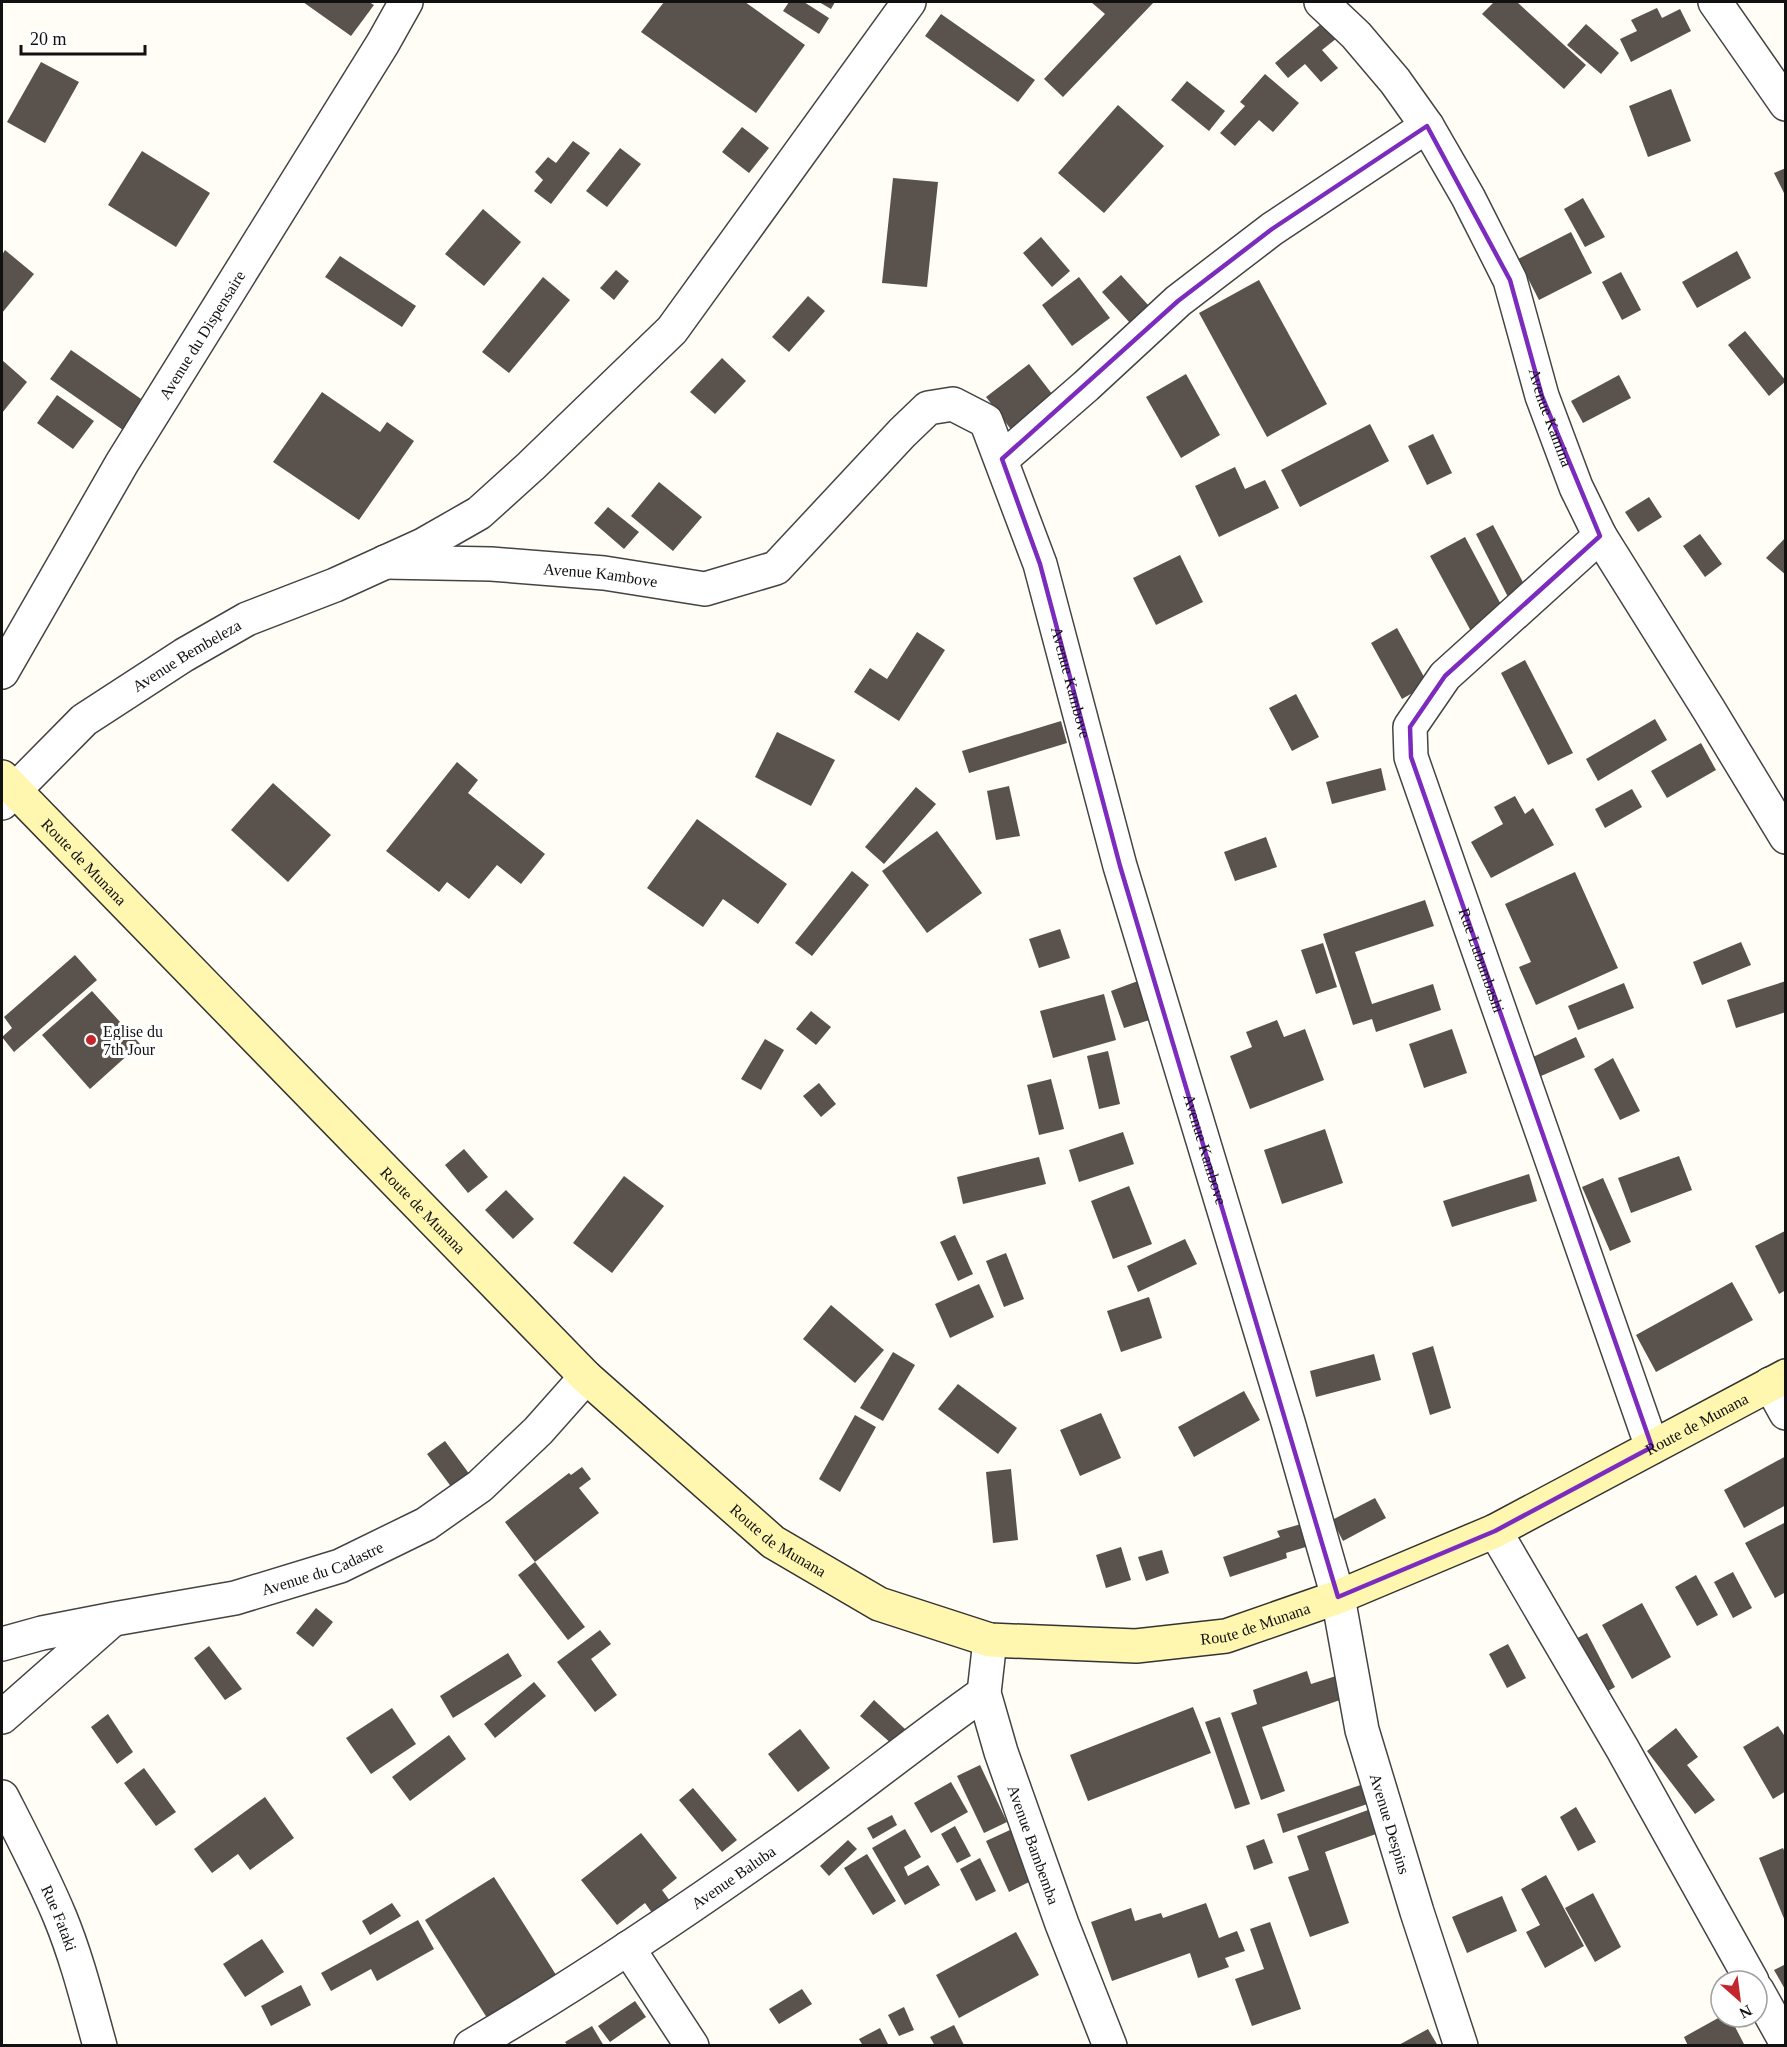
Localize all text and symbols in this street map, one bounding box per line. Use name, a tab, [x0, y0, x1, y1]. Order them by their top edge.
scale bar	[21, 18, 146, 56]
text: 20 m	[30, 29, 67, 49]
street label: Avenue du Dispensaire	[155, 267, 248, 402]
street label: Avenue Kamina	[1526, 366, 1576, 469]
street label: Avenue Kambove	[543, 560, 659, 590]
street label: Avenue Bembeleza	[129, 616, 244, 695]
street label: Avenue Kambove	[1048, 625, 1094, 740]
street label: Route de Munana	[39, 815, 130, 908]
street label: Rue Lubumbashi	[1456, 906, 1508, 1015]
place label: Eglise du 7th Jour	[103, 1023, 163, 1058]
marker: Eglise du 7th Jour	[84, 1033, 98, 1047]
street label: Avenue Kambove	[1181, 1092, 1230, 1207]
street label: Route de Munana	[378, 1163, 469, 1257]
street label: Route de Munana	[1642, 1389, 1751, 1458]
street label: Route de Munana	[727, 1500, 829, 1580]
street label: Avenue du Cadastre	[259, 1538, 386, 1598]
street label: Route de Munana	[1199, 1599, 1312, 1647]
street label: Avenue Despins	[1367, 1771, 1414, 1876]
street label: Avenue Bambemba	[1005, 1783, 1063, 1907]
street label: Avenue Baluba	[688, 1842, 778, 1912]
street label: Rue Fataki	[39, 1882, 81, 1954]
north arrow	[1709, 1969, 1769, 2029]
text: N	[1736, 2002, 1755, 2022]

